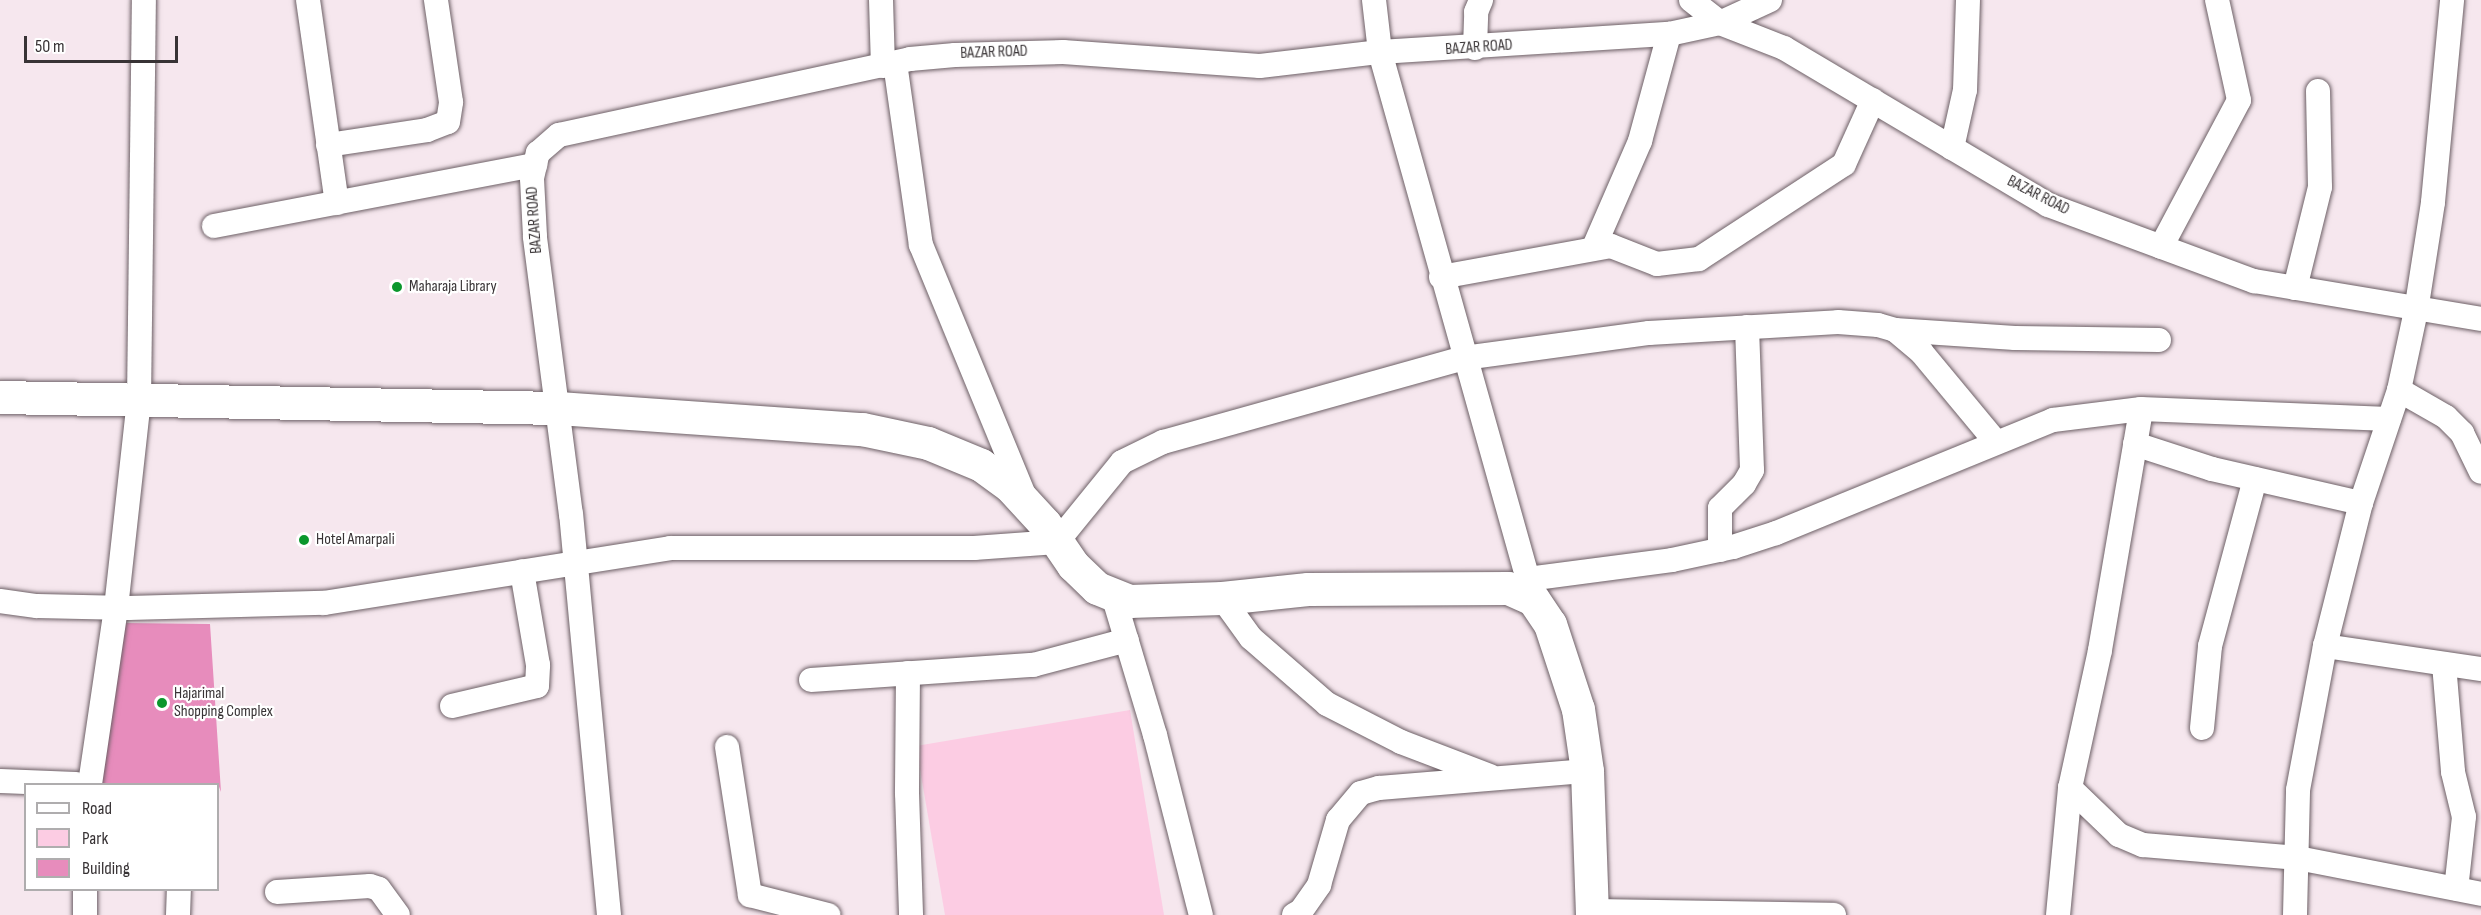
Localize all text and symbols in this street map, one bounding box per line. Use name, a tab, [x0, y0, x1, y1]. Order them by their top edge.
scale bar	[27, 24, 182, 62]
text: 50 m	[35, 36, 65, 57]
street label: BAZAR ROAD	[1445, 36, 1513, 60]
street label: BAZAR ROAD	[960, 42, 1028, 64]
street label: BAZAR ROAD	[2004, 172, 2072, 220]
street label: BAZAR ROAD	[523, 186, 547, 254]
place label: Maharaja Library	[409, 277, 497, 297]
marker: Maharaja Library	[390, 280, 404, 294]
place label: Hotel Amarpali	[316, 530, 395, 550]
marker: Hotel Amarpali	[297, 533, 311, 547]
place label: Hajarimal Shopping Complex	[174, 684, 273, 722]
marker: Hajarimal Shopping Complex	[155, 696, 169, 710]
legend	[24, 783, 219, 891]
text: Road	[82, 798, 112, 819]
text: Park	[82, 828, 108, 849]
text: Building	[82, 858, 130, 879]

